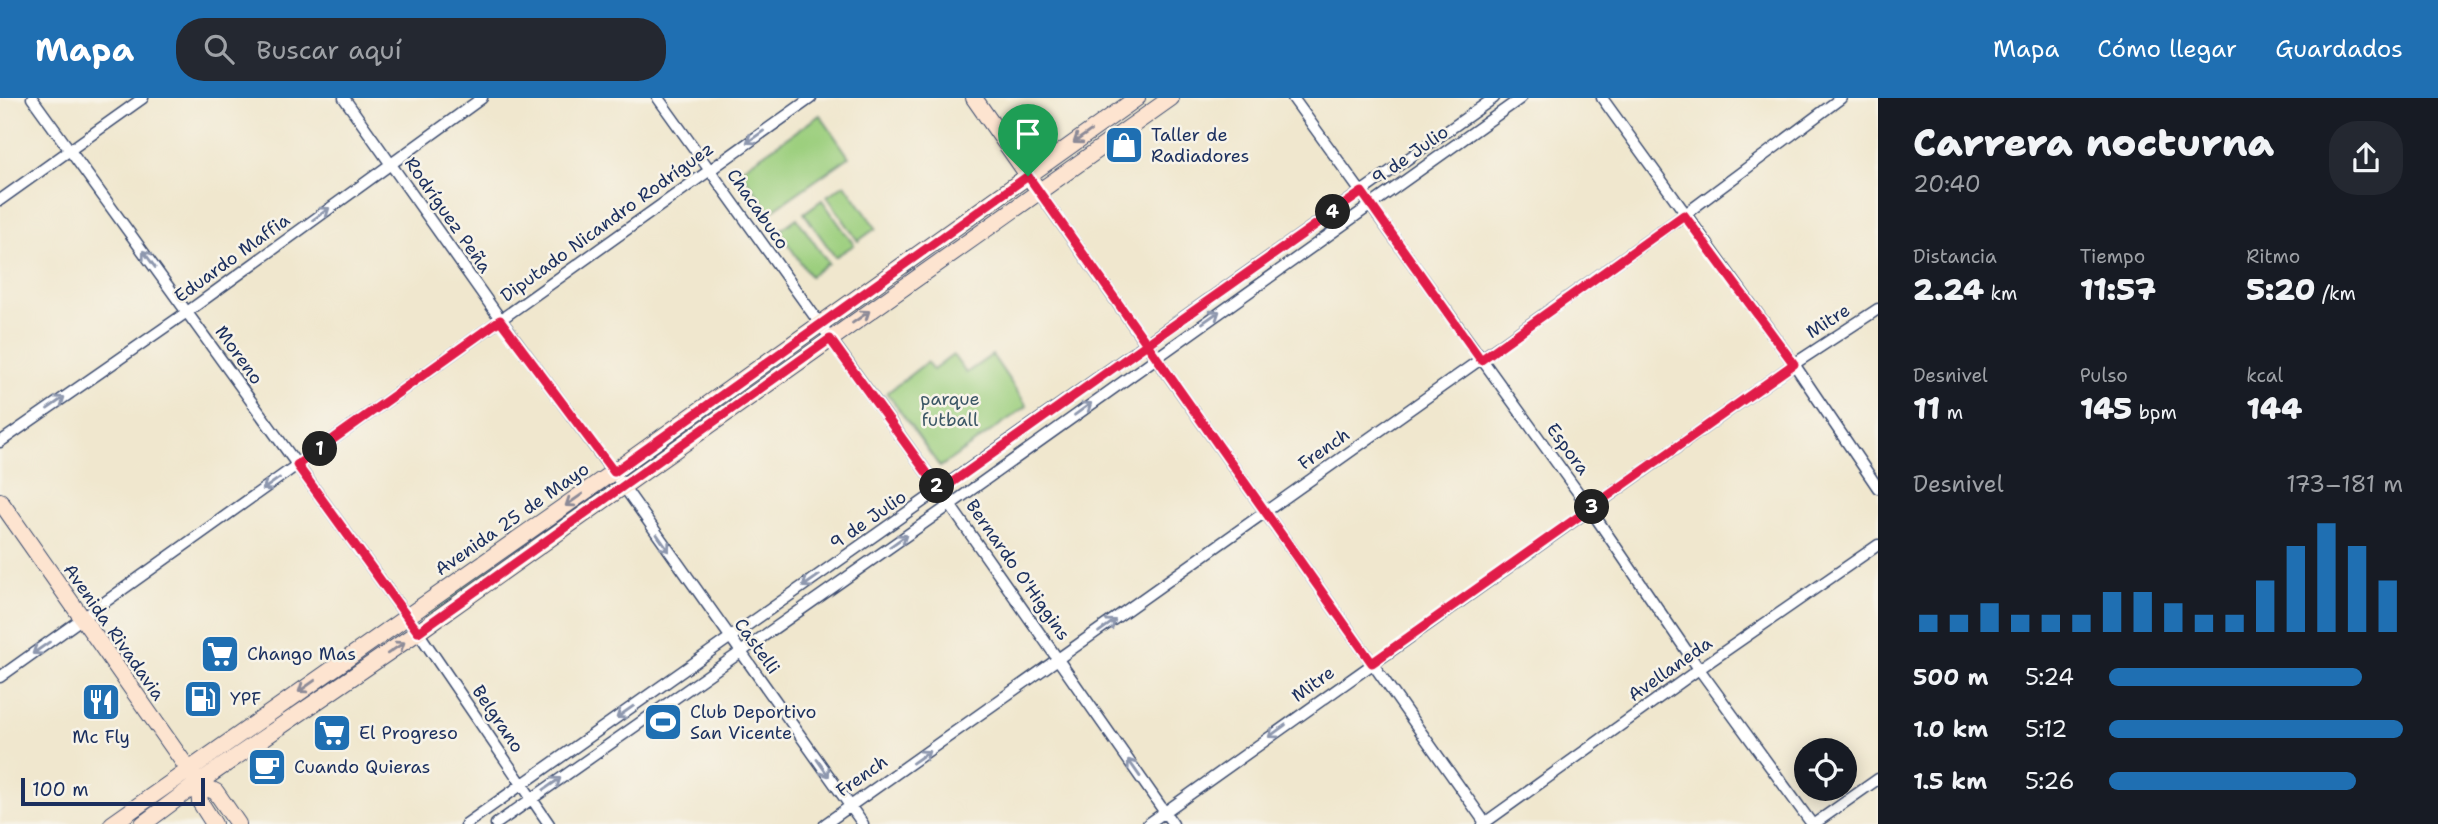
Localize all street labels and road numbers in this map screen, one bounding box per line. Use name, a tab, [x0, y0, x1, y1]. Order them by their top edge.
street label: 9 de Julio	[1367, 120, 1453, 190]
street label: Diputado Nicandro Rodríguez	[496, 136, 718, 308]
street label: Rodríguez Peña	[399, 152, 497, 278]
street label: Chacabuco	[721, 164, 795, 254]
street label: Eduardo Maffia	[170, 208, 294, 308]
street label: Mitre	[1802, 298, 1854, 344]
street label: Moreno	[210, 321, 268, 389]
street label: Espora	[1541, 418, 1595, 480]
street label: French	[1293, 423, 1355, 475]
street label: Avenida 25 de Mayo	[430, 457, 594, 581]
street label: 9 de Julio	[825, 485, 911, 555]
street label: Bernardo O'Higgins	[960, 495, 1076, 645]
street label: Avenida Rivadavia	[58, 559, 170, 705]
street label: Castelli	[729, 613, 785, 679]
street label: Avellaneda	[1623, 631, 1717, 707]
street label: Mitre	[1287, 660, 1339, 708]
street label: Belgrano	[467, 681, 529, 757]
street label: French	[831, 750, 893, 802]

